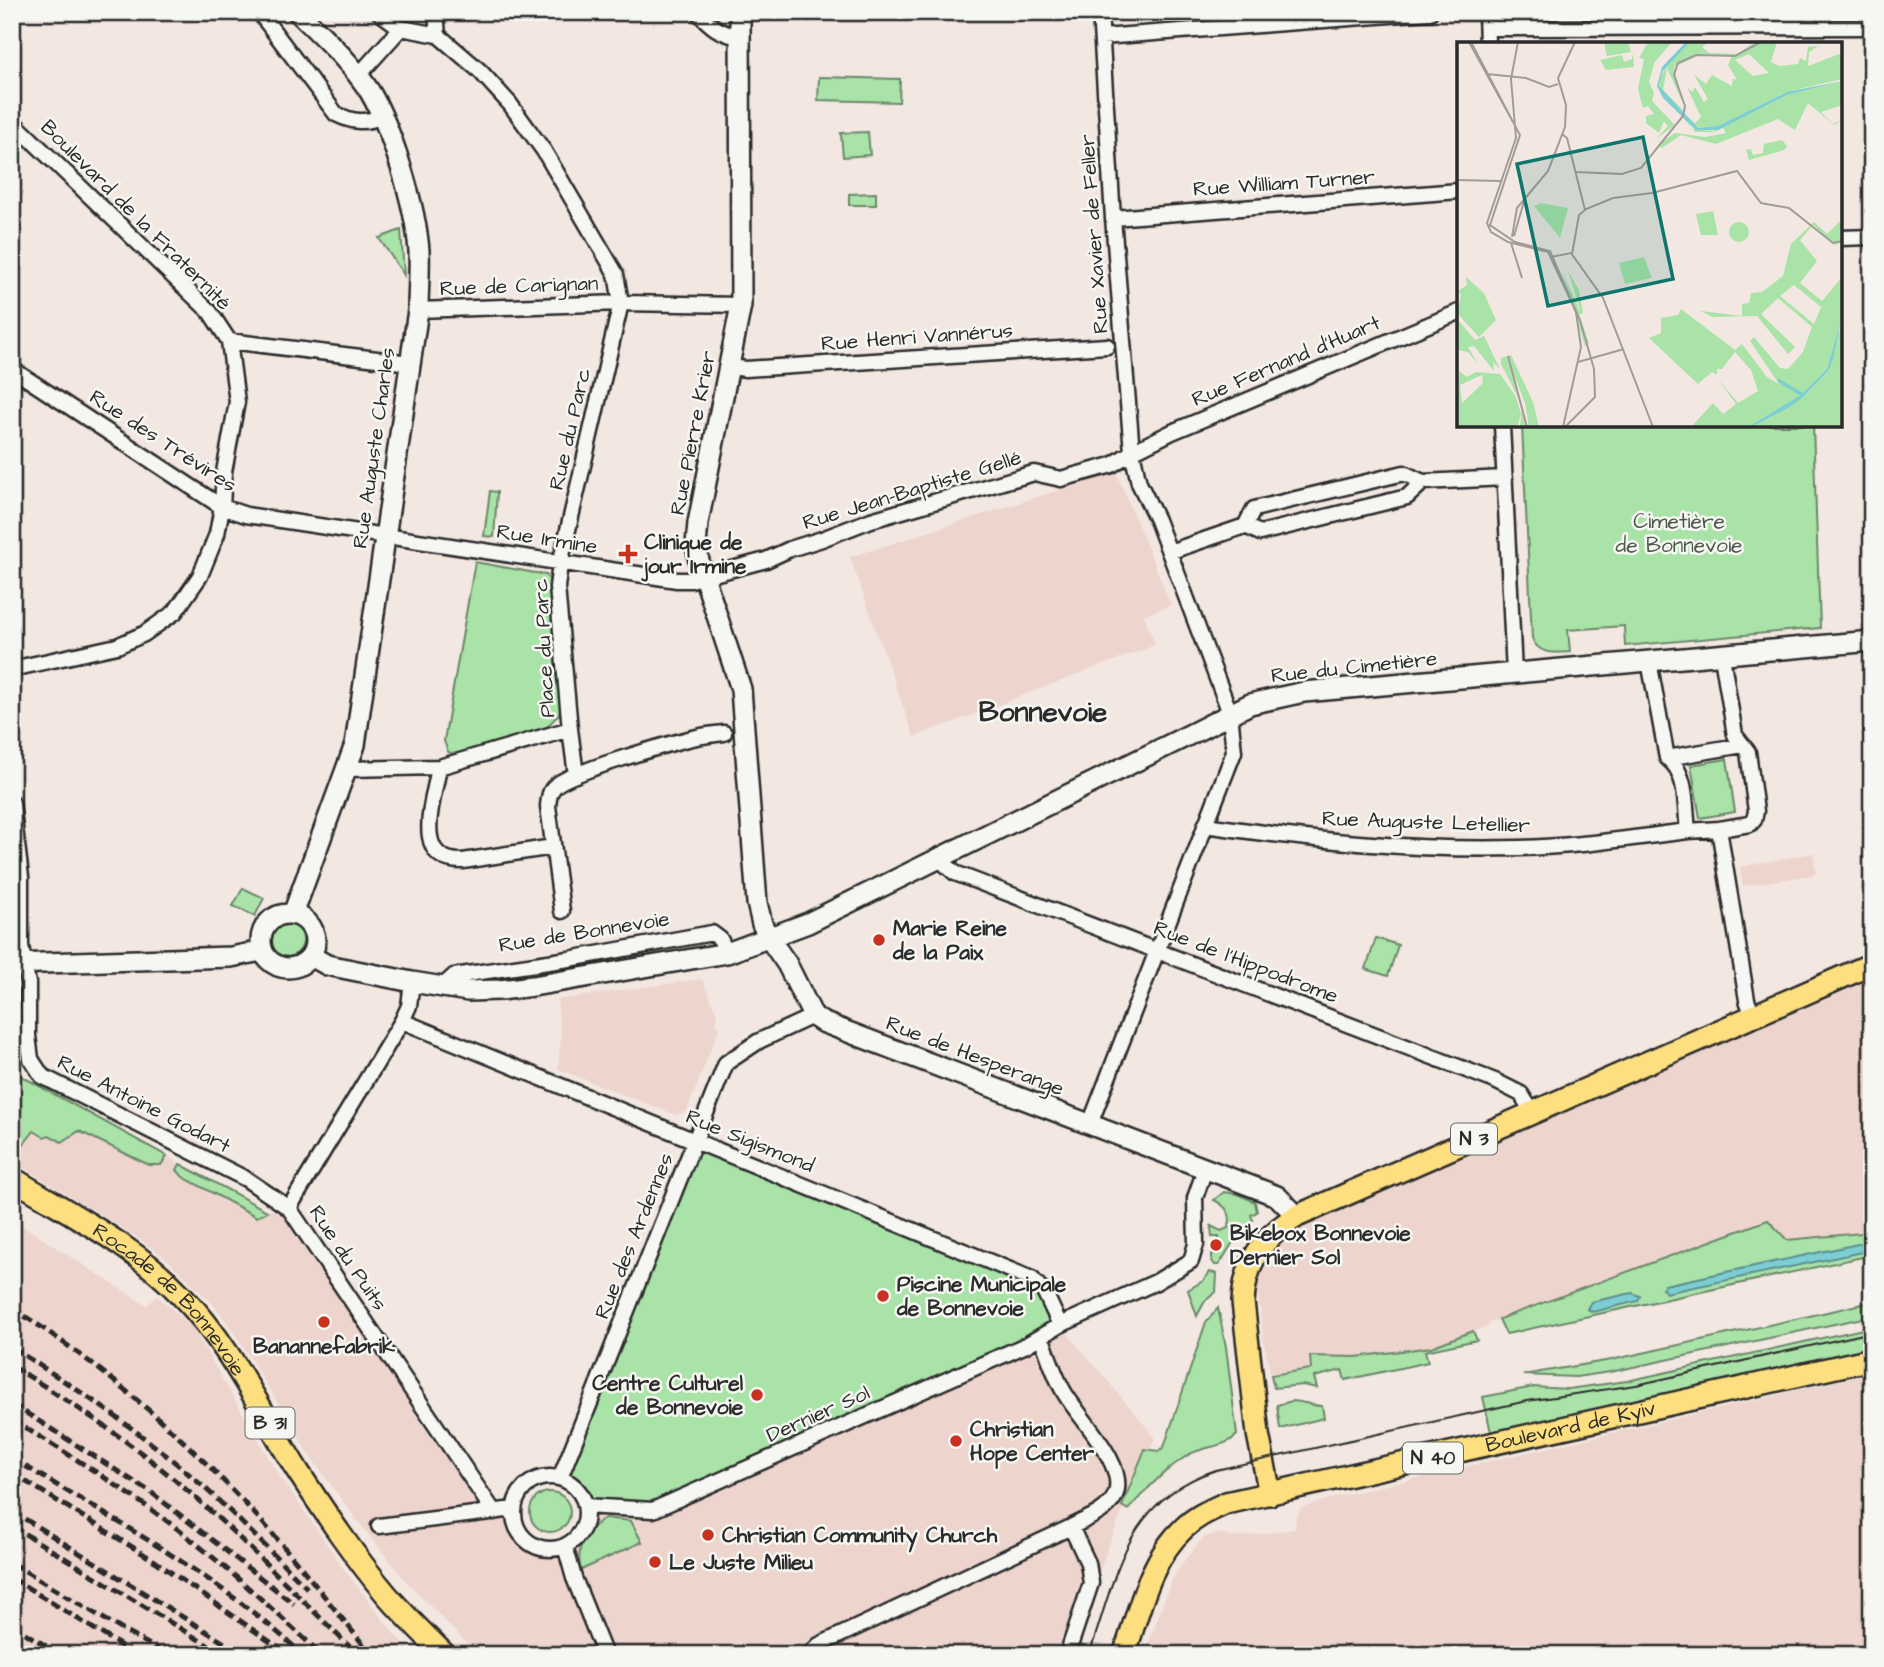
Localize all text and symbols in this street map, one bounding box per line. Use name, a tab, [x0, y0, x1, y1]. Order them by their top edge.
inset map	[1457, 42, 1842, 427]
street label: Boulevard de la Fraternité	[34, 113, 238, 317]
street label: Rue Xavier de Feller	[1073, 133, 1115, 335]
street label: Rue William Turner	[1192, 162, 1376, 204]
street label: Rue de Carignan	[439, 269, 599, 305]
street label: Rue Fernand d'Huart	[1187, 308, 1385, 414]
street label: Rue Henri Vannérus	[820, 316, 1014, 358]
street label: Rue Auguste Charles	[346, 346, 404, 551]
street label: Rue Pierre Krier	[663, 348, 723, 518]
street label: Rue du Parc	[542, 365, 598, 493]
street label: Rue des Trévires	[84, 383, 242, 499]
street label: Rue Jean-Baptiste Gellé	[799, 443, 1025, 538]
park label: Cimetière de Bonnevoie	[1616, 507, 1742, 560]
street label: Rue Irmine	[495, 517, 599, 561]
place label: Clinique de jour Irmine	[641, 528, 747, 582]
marker: Clinique de jour Irmine	[618, 544, 638, 564]
street label: Place du Parc	[526, 578, 562, 718]
street label: Rue du Cimetière	[1269, 644, 1439, 690]
district label: Bonnevoie	[979, 693, 1107, 732]
street label: Rue Auguste Letellier	[1321, 804, 1531, 842]
street label: Rue de Bonnevoie	[497, 904, 671, 960]
street label: Rue de l'Hippodrome	[1149, 913, 1343, 1012]
place label: Marie Reine de la Paix	[892, 914, 1008, 967]
marker: Marie Reine de la Paix	[871, 932, 887, 948]
street label: Rue de Hesperange	[881, 1009, 1068, 1105]
street label: Rue Antoine Godart	[52, 1048, 236, 1161]
street label: Rue Sigismond	[681, 1102, 819, 1182]
road number: N 3	[1451, 1124, 1497, 1154]
street label: Rue des Ardennes	[587, 1149, 681, 1323]
street label: Rue du Puits	[302, 1200, 394, 1316]
street label: Rocade de Bonnevoie	[87, 1216, 253, 1381]
place label: Bikebox Bonnevoie Dernier Sol	[1230, 1219, 1411, 1272]
marker: Bikebox Bonnevoie Dernier Sol	[1208, 1237, 1224, 1253]
place label: Piscine Municipale de Bonnevoie	[896, 1270, 1067, 1323]
marker: Piscine Municipale de Bonnevoie	[875, 1288, 891, 1304]
marker: Banannefabrik	[316, 1314, 332, 1330]
place label: Banannefabrik	[253, 1332, 395, 1361]
place label: Centre Culturel de Bonnevoie	[592, 1369, 744, 1422]
street label: Dernier Sol	[762, 1378, 874, 1450]
marker: Centre Culturel de Bonnevoie	[749, 1387, 765, 1403]
street label: Boulevard de Kyiv	[1483, 1393, 1658, 1459]
road number: B 31	[246, 1408, 294, 1438]
place label: Christian Hope Center	[970, 1415, 1095, 1469]
marker: Christian Hope Center	[948, 1433, 964, 1449]
road number: N 40	[1403, 1442, 1463, 1474]
place label: Christian Community Church	[722, 1521, 998, 1553]
marker: Christian Community Church	[700, 1527, 716, 1543]
place label: Le Juste Milieu	[669, 1548, 813, 1577]
marker: Le Juste Milieu	[647, 1554, 663, 1570]

